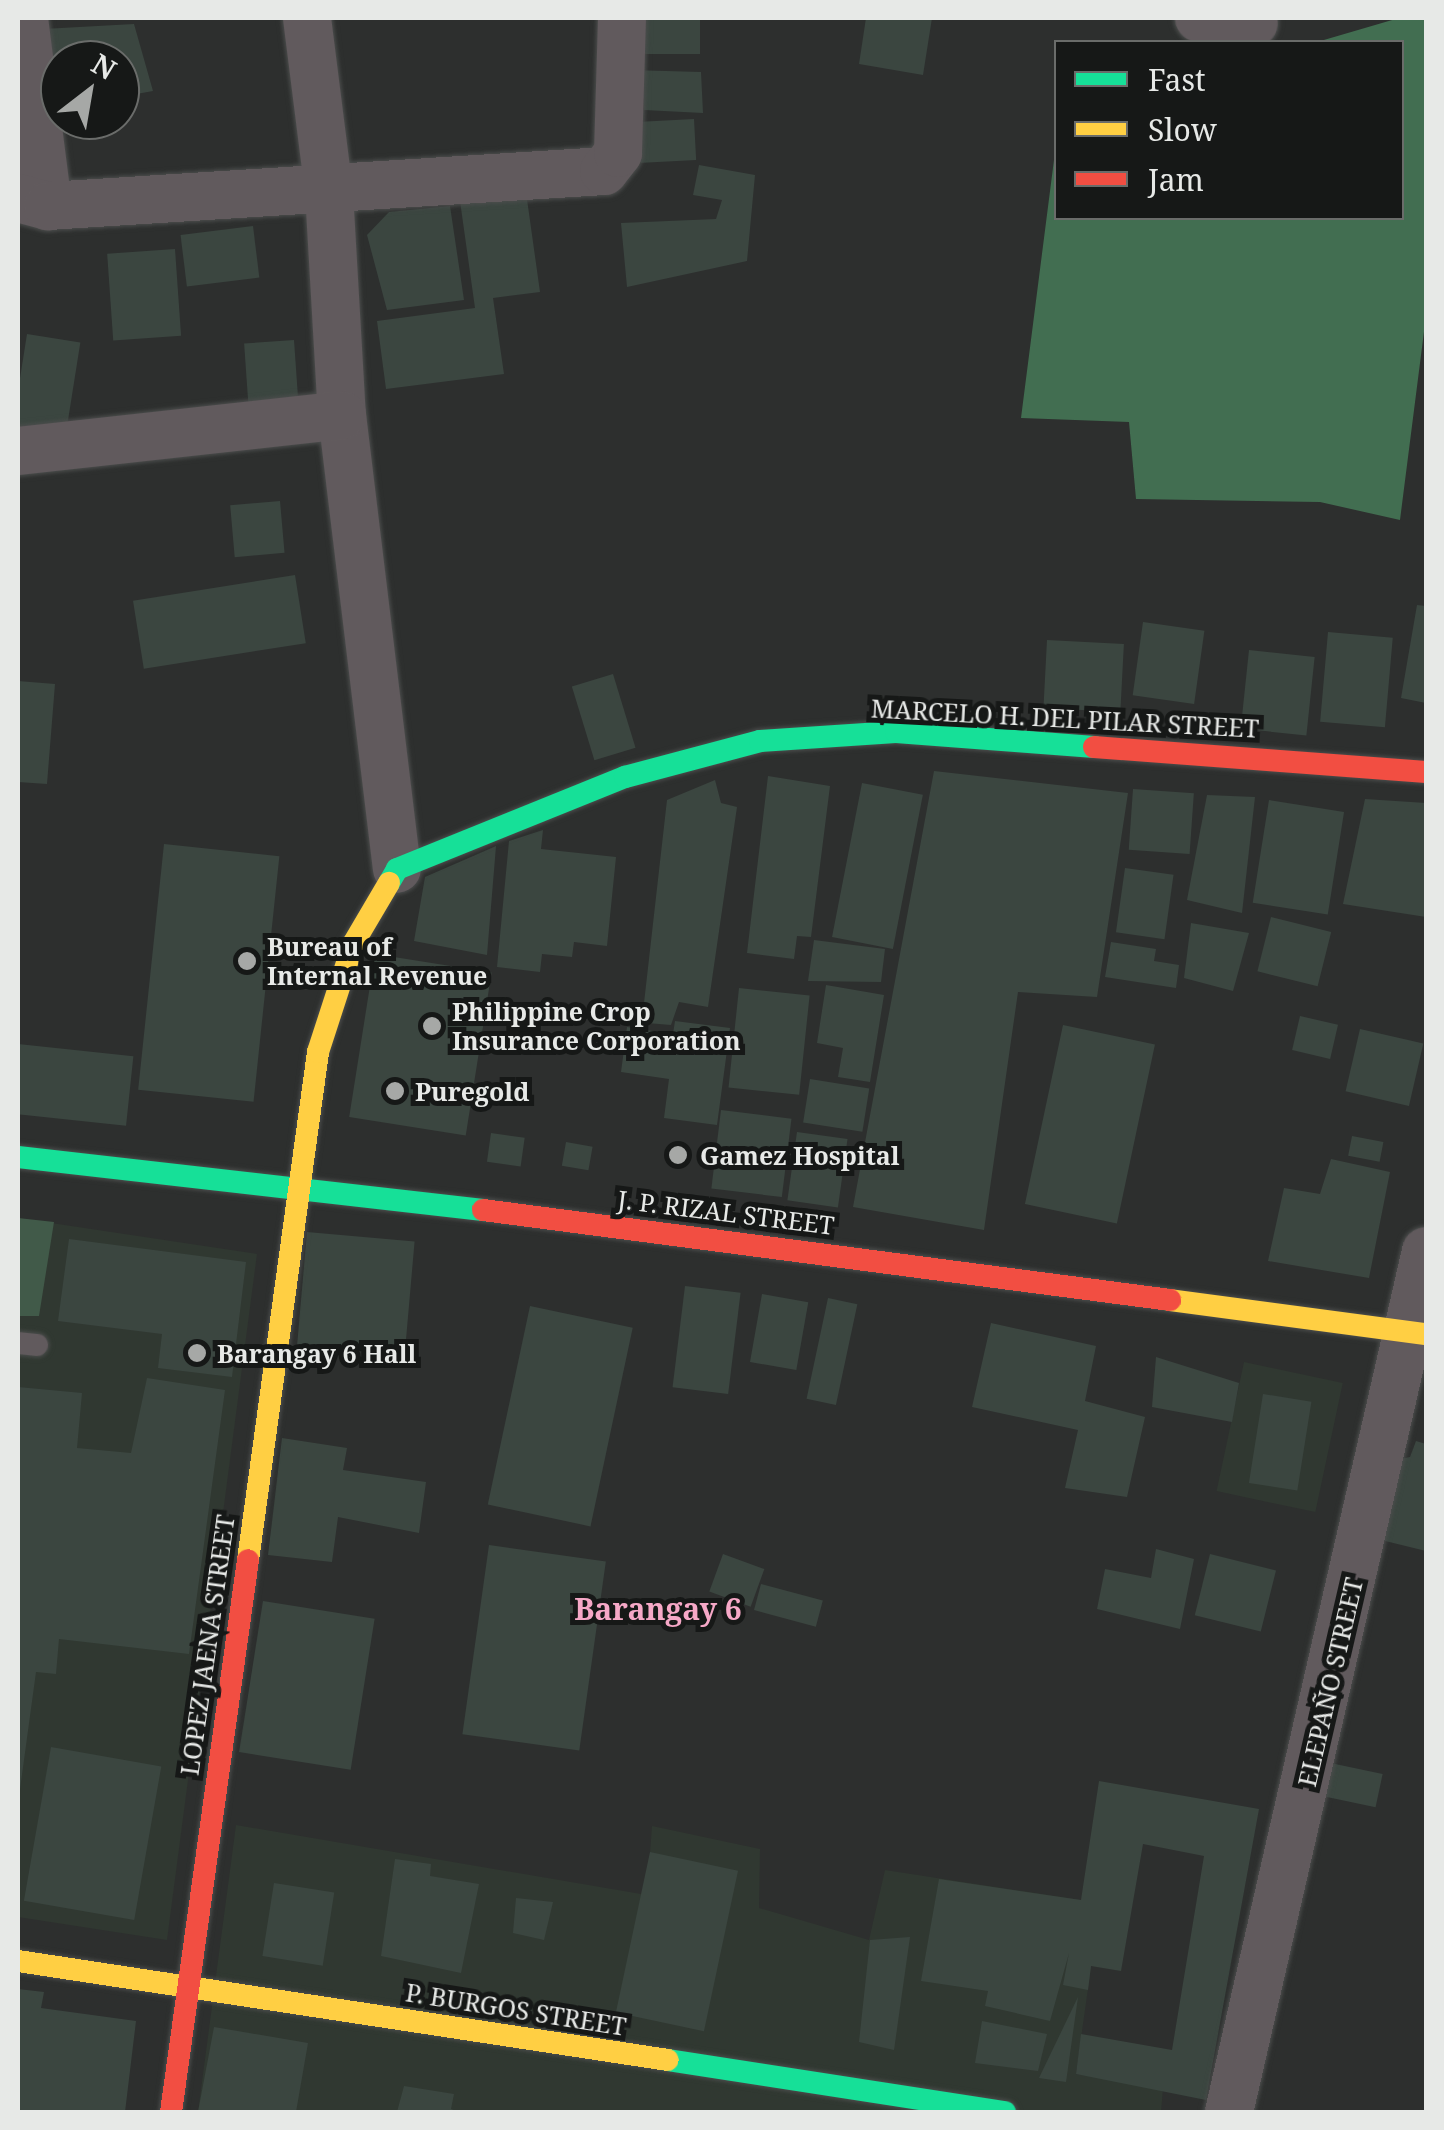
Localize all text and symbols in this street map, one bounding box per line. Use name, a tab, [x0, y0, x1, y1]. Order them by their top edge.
north arrow	[40, 40, 140, 140]
legend	[1054, 40, 1404, 220]
text: N	[85, 44, 124, 88]
text: Fast	[1148, 59, 1205, 100]
text: Slow	[1148, 109, 1217, 150]
text: Jam	[1148, 159, 1204, 200]
street label: MARCELO H. DEL PILAR STREET	[870, 693, 1260, 743]
place label: Bureau of Internal Revenue	[267, 932, 487, 991]
marker: Bureau of Internal Revenue	[236, 950, 258, 972]
place label: Philippine Crop Insurance Corporation	[452, 997, 741, 1056]
marker: Philippine Crop Insurance Corporation	[421, 1015, 443, 1037]
place label: Puregold	[415, 1076, 529, 1106]
marker: Puregold	[384, 1080, 406, 1102]
place label: Gamez Hospital	[700, 1140, 900, 1170]
marker: Gamez Hospital	[665, 1142, 691, 1168]
street label: J. P. RIZAL STREET	[616, 1184, 836, 1240]
place label: Barangay 6 Hall	[217, 1338, 416, 1368]
marker: Barangay 6 Hall	[186, 1342, 208, 1364]
street label: LOPEZ JAENA STREET	[174, 1513, 240, 1777]
street label: ELEPAÑO STREET	[1291, 1575, 1369, 1789]
district label: Barangay 6	[574, 1591, 742, 1627]
street label: P. BURGOS STREET	[404, 1977, 628, 2041]

